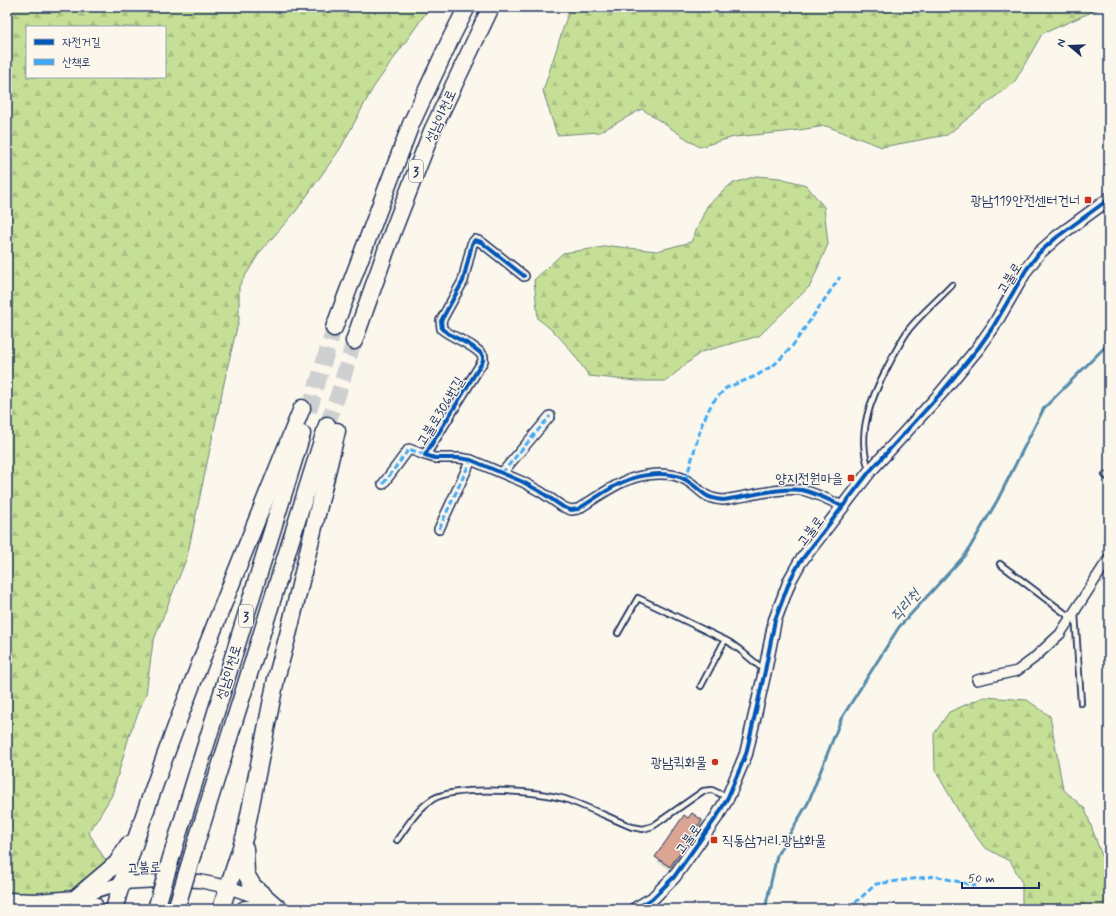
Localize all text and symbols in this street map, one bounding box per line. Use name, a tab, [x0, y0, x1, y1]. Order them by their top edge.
legend	[26, 26, 166, 78]
north arrow	[1050, 26, 1090, 66]
text: 자전거길	[62, 35, 101, 51]
text: N	[1054, 37, 1069, 49]
text: 산책로	[62, 55, 91, 71]
street label: 성남이천로	[421, 87, 461, 146]
road number: 3	[409, 160, 423, 182]
place label: 광남119안전센터건너	[970, 192, 1080, 210]
marker: 광남119안전센터건너	[1083, 195, 1093, 205]
street label: 고불로	[993, 259, 1026, 298]
street label: 고불로306번길	[413, 373, 469, 449]
place label: 양지전원마을	[775, 470, 843, 488]
marker: 양지전원마을	[846, 473, 856, 483]
street label: 고불로	[793, 513, 828, 551]
water label: 직리천	[886, 584, 926, 626]
road number: 3	[239, 605, 253, 627]
street label: 성남이천로	[212, 643, 246, 702]
place label: 광남퀵화물	[651, 754, 707, 772]
marker: 광남퀵화물	[710, 757, 720, 767]
street label: 고불로	[672, 821, 706, 859]
place label: 직동삼거리.광남화물	[722, 832, 826, 850]
marker: 직동삼거리.광남화물	[709, 835, 719, 845]
street label: 고불로	[127, 858, 161, 878]
scale bar	[962, 864, 1039, 890]
text: 50 m	[968, 871, 995, 887]

